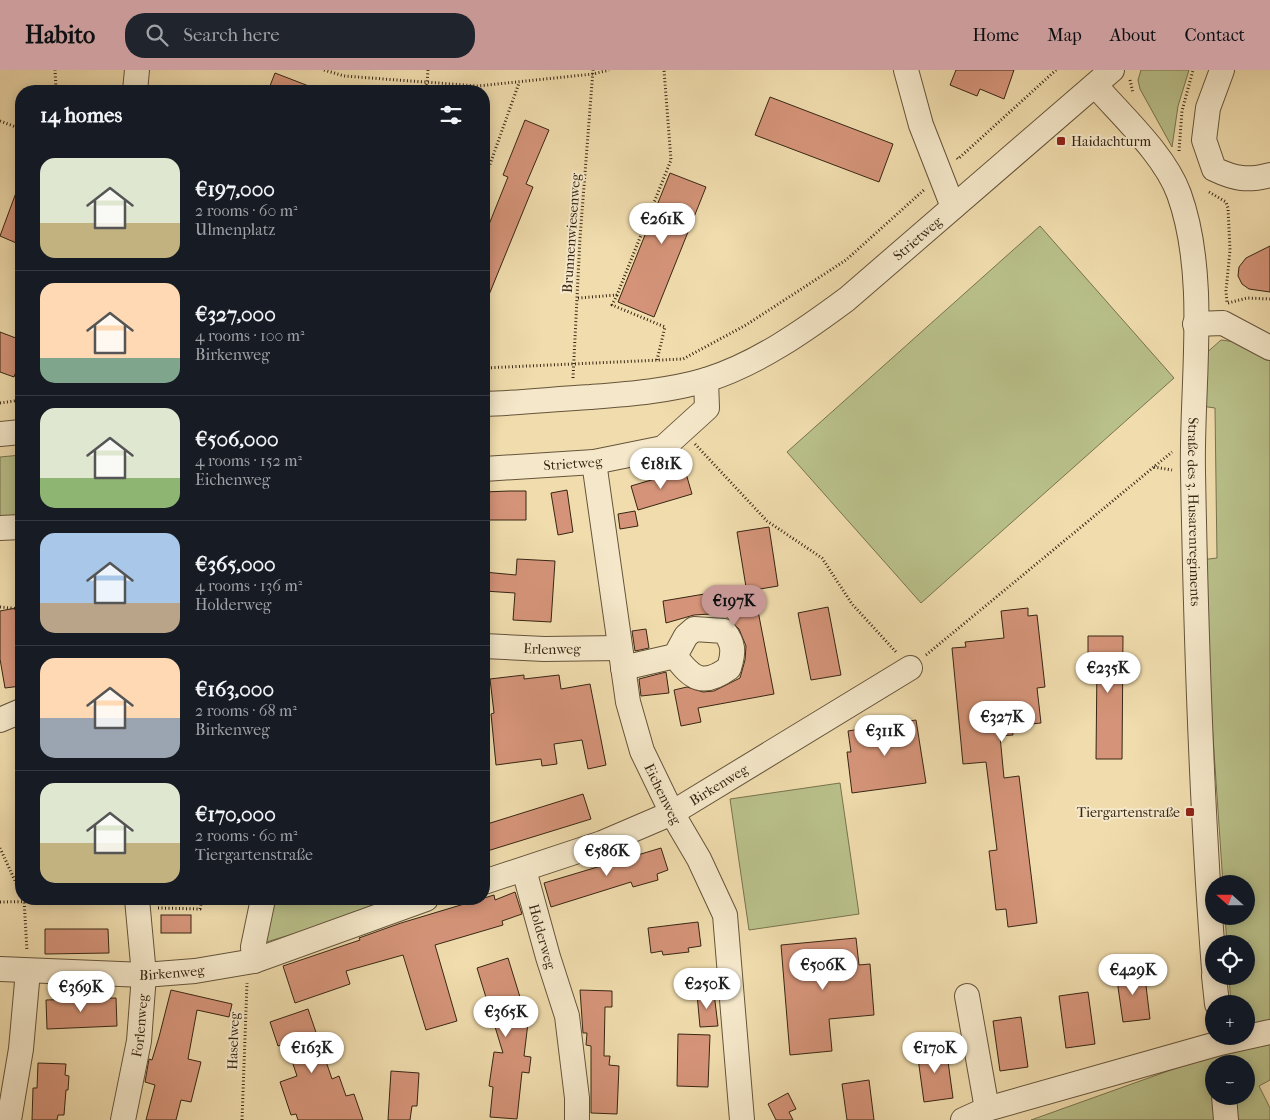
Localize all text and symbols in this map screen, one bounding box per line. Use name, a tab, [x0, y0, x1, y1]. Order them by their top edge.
search box	[125, 13, 475, 58]
text: Habito	[25, 21, 95, 49]
icon: search	[143, 21, 171, 49]
text: Search here	[183, 24, 280, 46]
text: Home	[972, 25, 1019, 46]
text: Map	[1047, 25, 1082, 46]
text: About	[1110, 25, 1156, 46]
text: Contact	[1184, 25, 1245, 46]
icon: filters	[437, 101, 465, 129]
text: 14 homes	[40, 103, 122, 127]
place label: Haidachturm	[1071, 133, 1151, 150]
marker: Haidachturm	[1055, 135, 1067, 147]
street label: Brunnenwiesenweg	[559, 172, 584, 293]
text: €197,000	[195, 177, 275, 201]
icon: home	[80, 178, 140, 238]
text: 2 rooms · 60 m²	[195, 201, 298, 220]
pin: €261K	[627, 202, 697, 245]
text: €261K	[640, 209, 684, 228]
street label: Strietweg	[890, 213, 946, 264]
text: Ulmenplatz	[195, 220, 275, 239]
text: €327,000	[195, 302, 276, 326]
icon: home	[80, 303, 140, 363]
text: 4 rooms · 100 m²	[195, 326, 305, 345]
text: Birkenweg	[195, 345, 270, 364]
street label: Straße des 3. Husarenregiments	[1184, 417, 1204, 607]
text: €506,000	[195, 427, 279, 451]
icon: home	[80, 428, 140, 488]
pin: €181K	[626, 448, 696, 490]
text: 4 rooms · 152 m²	[195, 451, 302, 470]
street label: Strietweg	[543, 452, 604, 474]
text: €181K	[641, 454, 681, 473]
text: Eichenweg	[195, 470, 270, 489]
text: €365,000	[195, 552, 276, 576]
icon: home	[80, 553, 140, 613]
text: 4 rooms · 136 m²	[195, 576, 302, 595]
pin: €197K	[699, 584, 769, 627]
text: €197K	[713, 591, 755, 610]
text: Holderweg	[195, 595, 271, 614]
street label: Erlenweg	[523, 640, 581, 658]
pin: €235K	[1073, 652, 1143, 694]
text: €235K	[1087, 658, 1129, 677]
text: €163,000	[195, 677, 274, 701]
icon: home	[80, 678, 140, 738]
pin: €327K	[967, 700, 1037, 743]
text: 2 rooms · 68 m²	[195, 701, 297, 720]
text: €327K	[980, 707, 1024, 726]
pin: €311K	[850, 714, 920, 757]
text: Birkenweg	[195, 720, 270, 739]
text: €311K	[865, 721, 905, 740]
street label: Birkenweg	[686, 760, 752, 809]
street label: Eichenweg	[640, 761, 685, 828]
text: €170,000	[195, 802, 276, 826]
icon: home	[80, 803, 140, 863]
place label: Tiergartenstraße	[1077, 804, 1180, 821]
marker: Tiergartenstraße	[1184, 806, 1196, 818]
text: 2 rooms · 60 m²	[195, 826, 298, 845]
pin: €586K	[572, 834, 642, 877]
text: €586K	[585, 841, 629, 860]
text: Tiergartenstraße	[195, 845, 313, 864]
north arrow	[1205, 875, 1255, 925]
map controls	[1205, 875, 1255, 1105]
street label: Holderweg	[525, 902, 560, 972]
button: locate	[1205, 935, 1255, 985]
pin: €506K	[788, 948, 858, 991]
pin: €429K	[1098, 954, 1168, 996]
text: €506K	[800, 955, 846, 974]
text: €429K	[1109, 960, 1157, 979]
street label: Birkenweg	[139, 961, 206, 984]
pin: €250K	[672, 968, 742, 1010]
pin: €369K	[46, 970, 116, 1013]
text: €250K	[684, 974, 730, 993]
text: €369K	[59, 977, 103, 996]
street label: Forlenweg	[128, 993, 152, 1059]
button: +	[1205, 995, 1255, 1045]
pin: €365K	[471, 996, 541, 1038]
text: €365K	[484, 1002, 528, 1021]
street label: Haselweg	[224, 1011, 243, 1070]
pin: €163K	[277, 1032, 347, 1074]
pin: €170K	[900, 1032, 970, 1074]
text: €163K	[291, 1038, 333, 1057]
text: €170K	[913, 1038, 957, 1057]
button: −	[1205, 1055, 1255, 1105]

